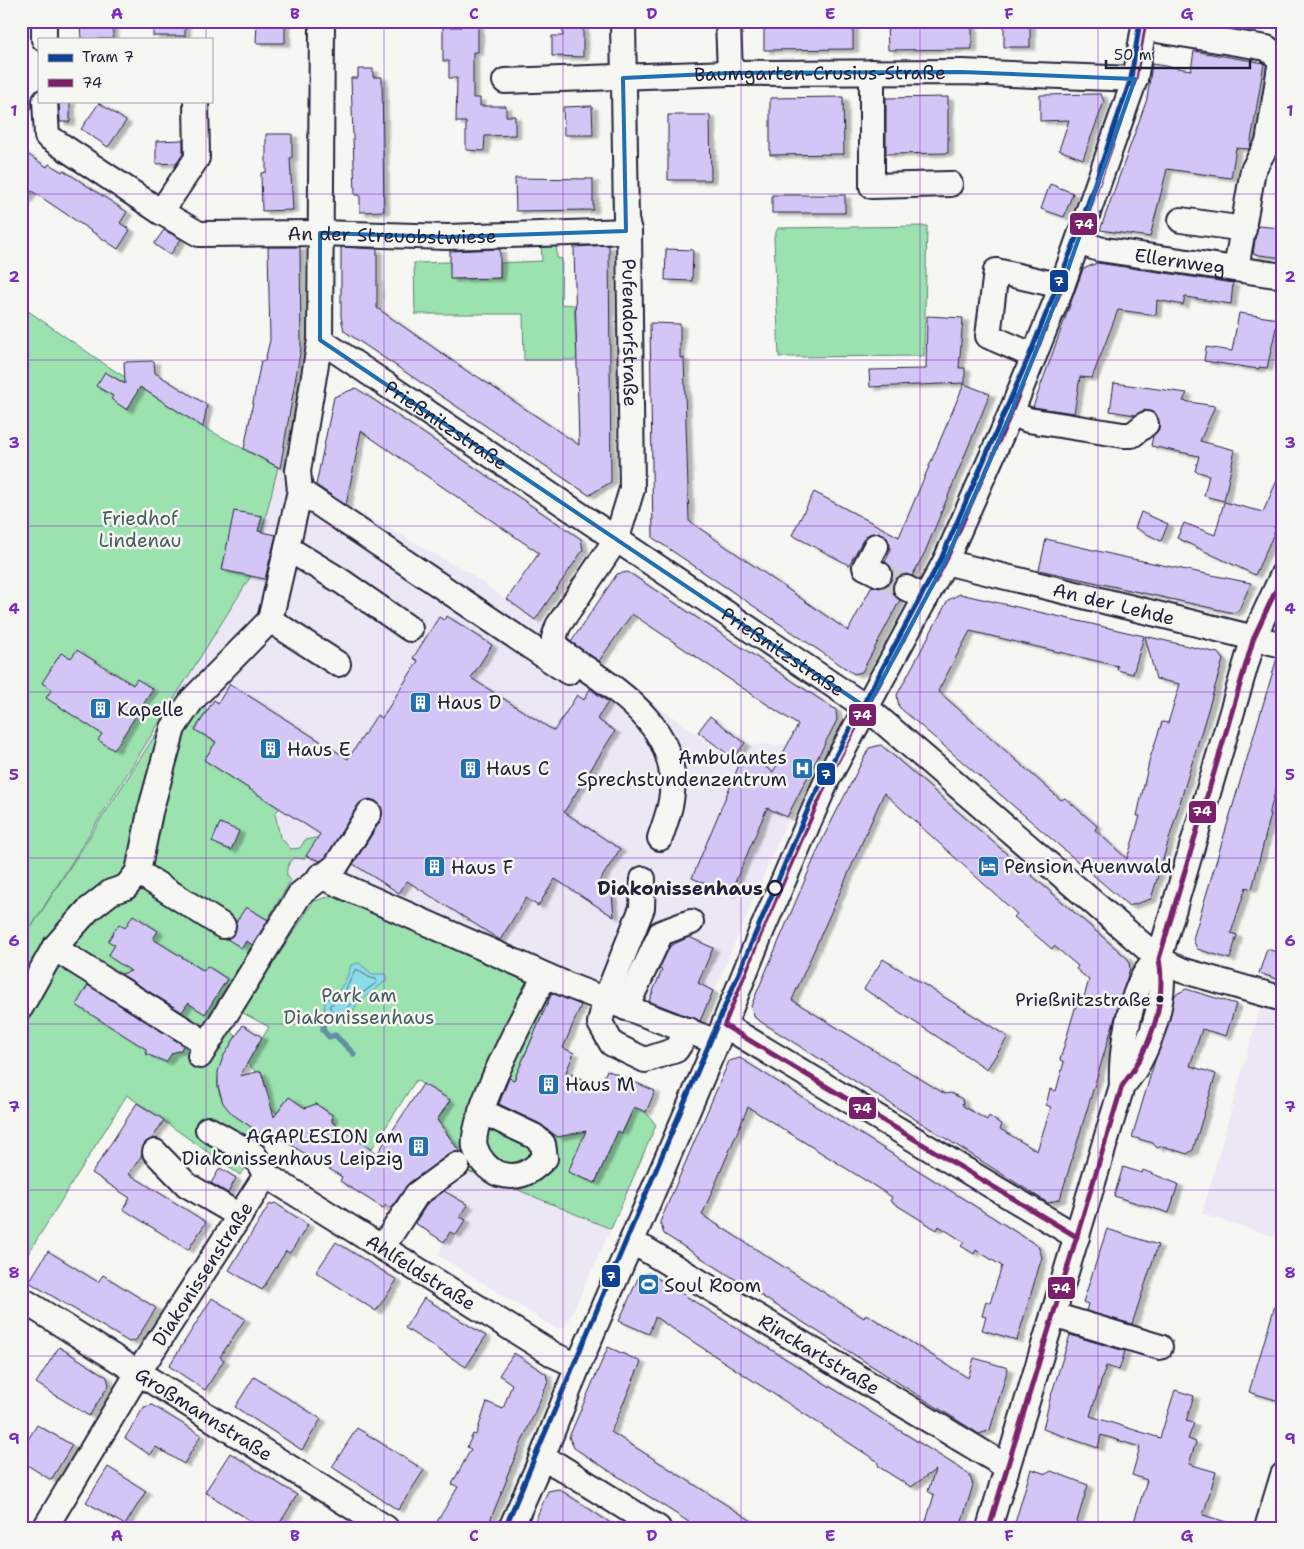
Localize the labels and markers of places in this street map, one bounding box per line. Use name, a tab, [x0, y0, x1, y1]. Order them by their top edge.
building icon: Haus D	[409, 690, 433, 714]
place label: Haus D	[437, 690, 501, 715]
building icon: Kapelle	[89, 697, 113, 721]
place label: Kapelle	[117, 697, 184, 722]
building icon: Haus E	[259, 737, 283, 761]
place label: Haus E	[287, 737, 351, 762]
place label: Ambulantes Sprechstundenzentrum	[577, 745, 787, 792]
building icon: Haus C	[458, 756, 482, 780]
place label: Haus C	[486, 756, 550, 781]
hospital icon: Ambulantes Sprechstundenzentrum	[791, 756, 815, 780]
hotel icon: Pension Auenwald	[976, 854, 1000, 878]
place label: Pension Auenwald	[1004, 854, 1172, 879]
building icon: Haus F	[423, 855, 447, 879]
place label: Haus F	[451, 855, 514, 880]
place label: Diakonissenhaus	[597, 876, 763, 901]
marker: Diakonissenhaus	[767, 880, 783, 896]
place label: Prießnitzstraße	[1015, 988, 1151, 1012]
marker: Prießnitzstraße	[1155, 994, 1165, 1004]
building icon: Haus M	[537, 1072, 561, 1096]
place label: Haus M	[565, 1072, 635, 1097]
place label: AGAPLESION am Diakonissenhaus Leipzig	[182, 1124, 403, 1171]
building icon: AGAPLESION am Diakonissenhaus Leipzig	[407, 1135, 431, 1159]
sports icon: Soul Room	[636, 1273, 660, 1297]
place label: Soul Room	[664, 1273, 761, 1298]

